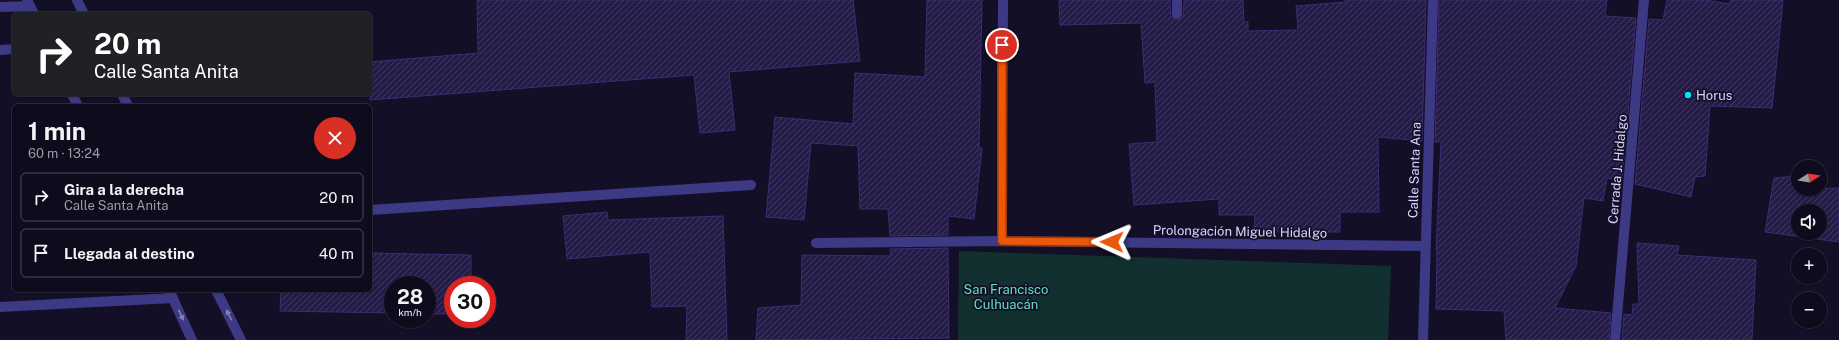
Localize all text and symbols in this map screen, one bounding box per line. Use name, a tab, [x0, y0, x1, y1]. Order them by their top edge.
text: 20 m	[94, 27, 161, 60]
icon: right	[28, 28, 80, 80]
pin	[985, 28, 1019, 62]
icon: arrive	[991, 34, 1013, 56]
text: Calle Santa Anita	[94, 61, 239, 82]
place label: Horus	[1696, 88, 1732, 103]
marker: Horus	[1683, 90, 1693, 100]
street label: Cerrada J. Hidalgo	[1605, 114, 1630, 224]
text: 1 min	[28, 117, 86, 145]
button: close	[314, 117, 356, 159]
street label: Calle Santa Ana	[1405, 122, 1424, 218]
text: 60 m · 13:24	[28, 146, 100, 161]
north arrow	[1791, 160, 1827, 196]
map controls	[1791, 160, 1827, 328]
text: Gira a la derecha	[64, 181, 184, 198]
icon: right	[30, 186, 52, 208]
text: 20 m	[319, 189, 354, 206]
text: Calle Santa Anita	[64, 198, 168, 213]
button: sound	[1791, 204, 1827, 240]
position arrow	[1091, 221, 1133, 263]
street label: Prolongación Miguel Hidalgo	[1153, 222, 1327, 241]
icon: arrive	[30, 242, 52, 264]
text: Llegada al destino	[64, 245, 195, 262]
text: 40 m	[319, 245, 354, 262]
button: +	[1791, 248, 1827, 284]
speed limit sign: 30	[444, 276, 496, 328]
park label: San Francisco Culhuacán	[964, 282, 1048, 312]
text: 28	[397, 285, 423, 309]
button: −	[1791, 292, 1827, 328]
text: km/h	[398, 306, 422, 318]
one-way arrow	[178, 309, 184, 321]
one-way arrow	[226, 309, 232, 321]

